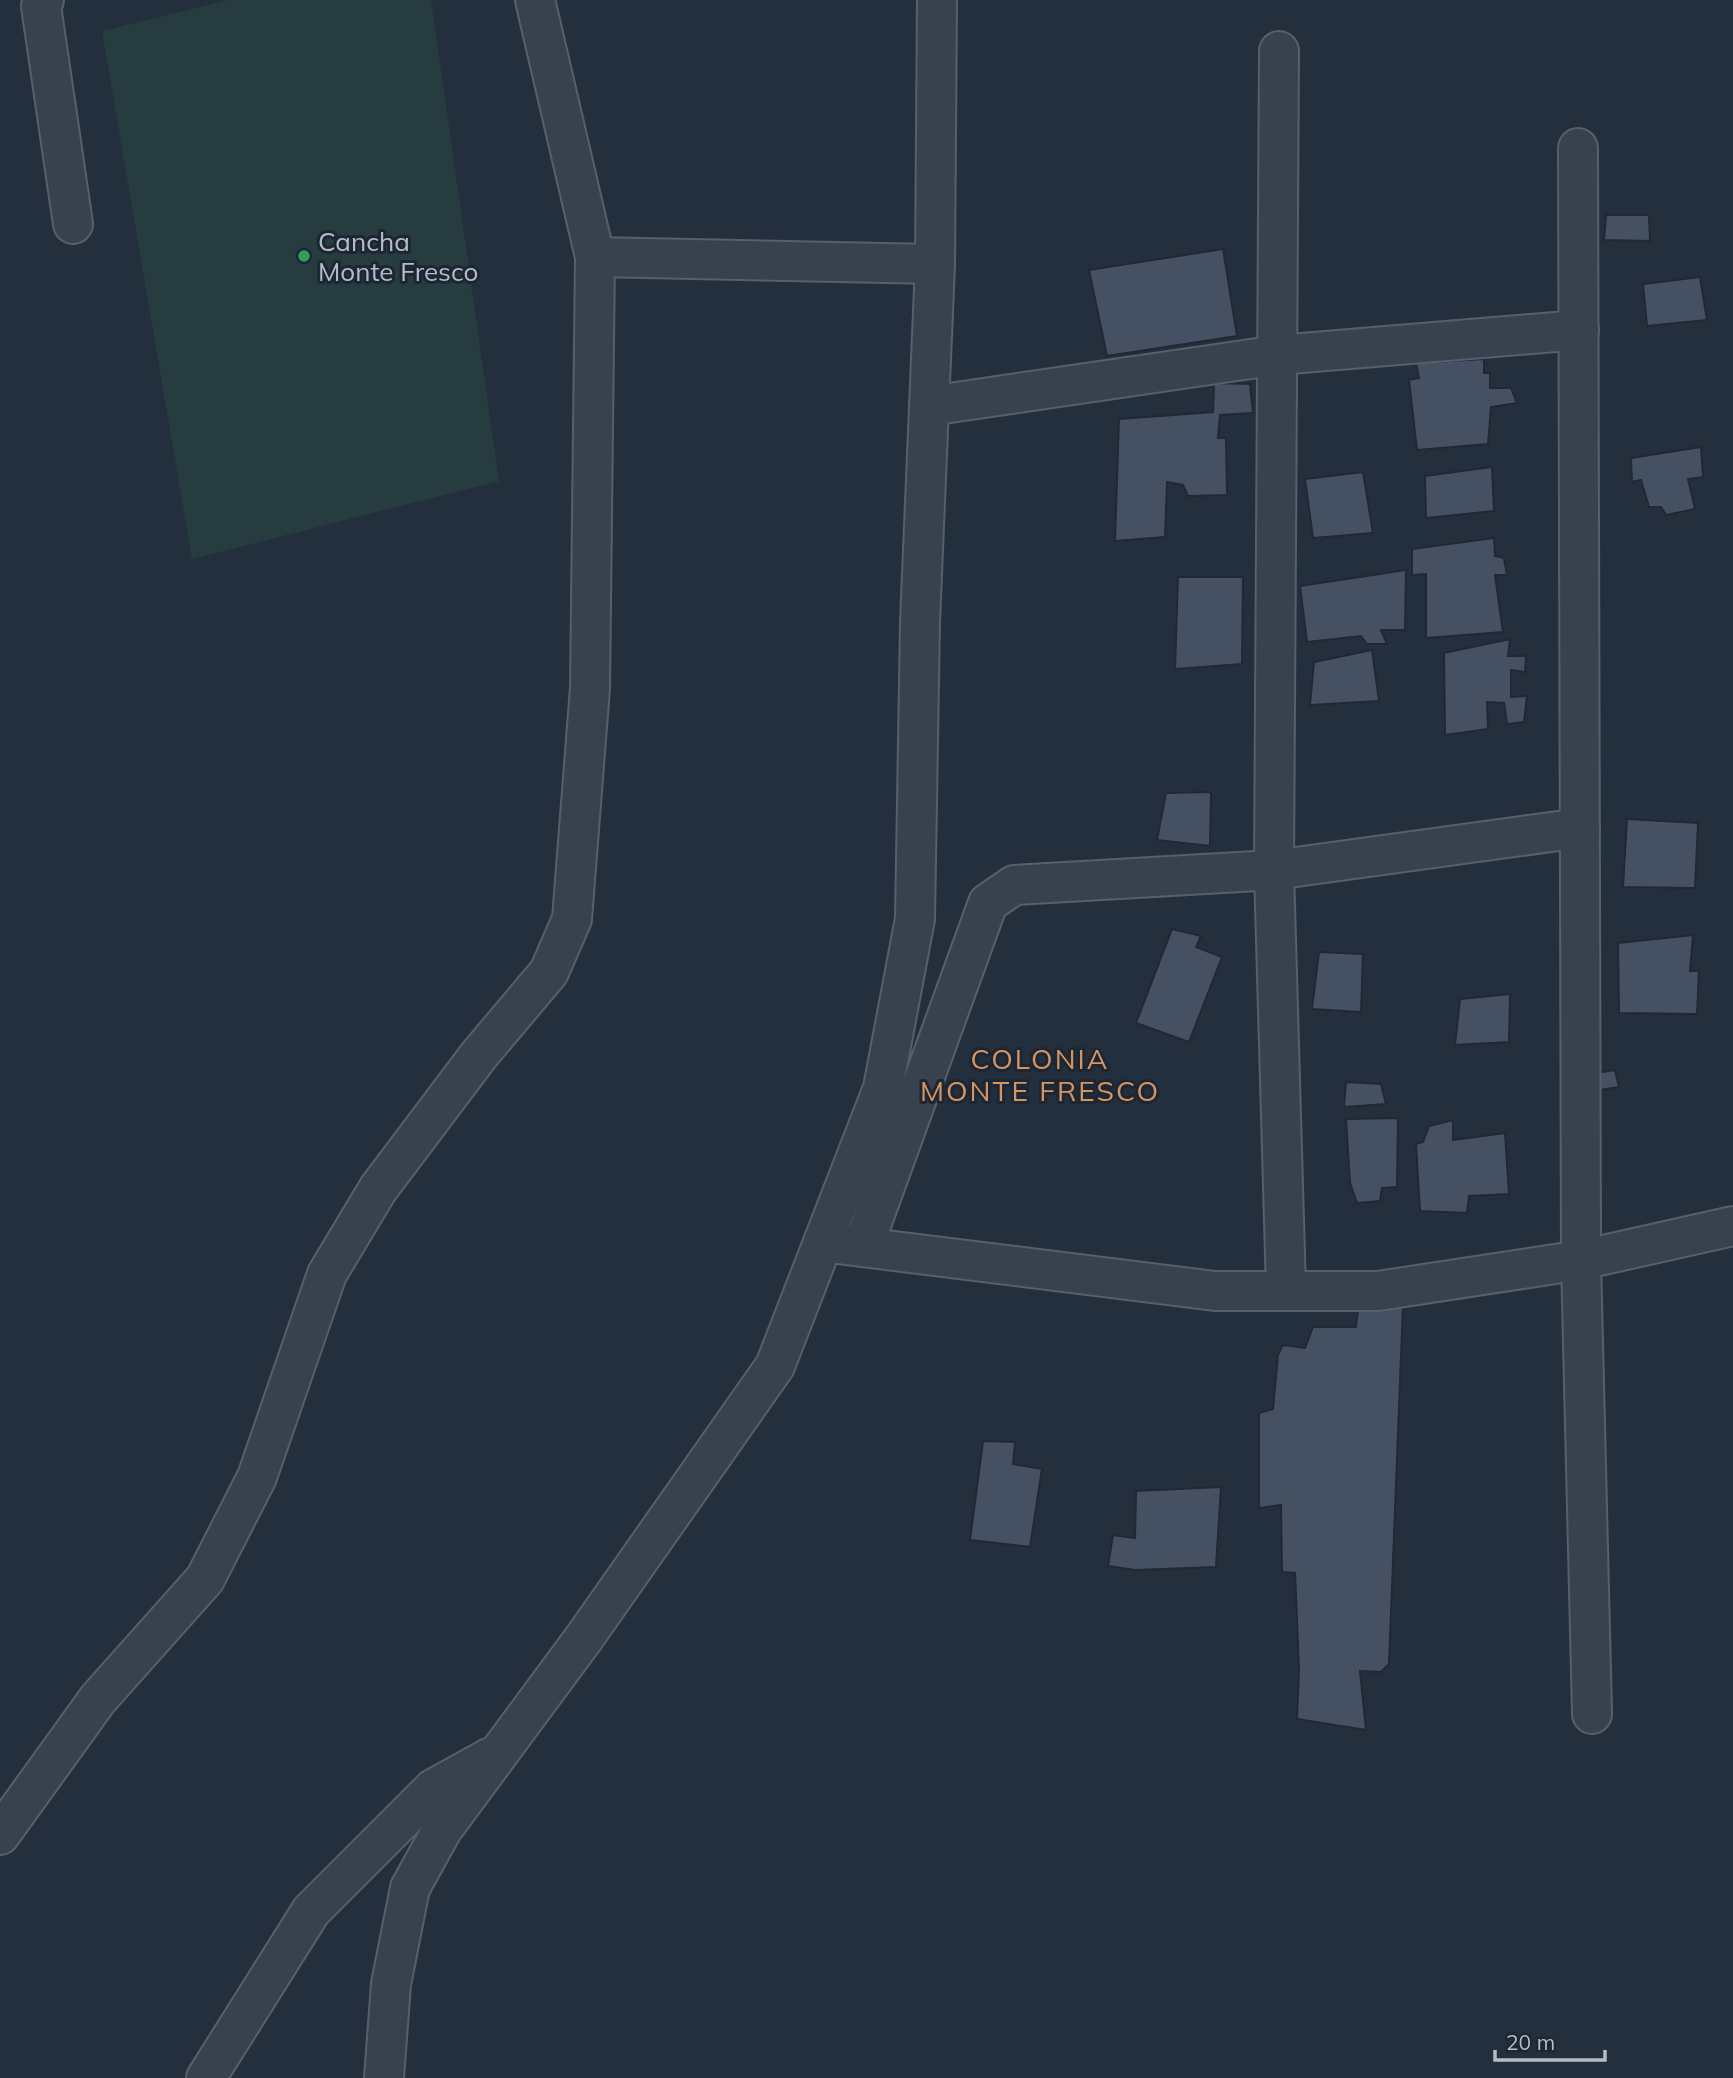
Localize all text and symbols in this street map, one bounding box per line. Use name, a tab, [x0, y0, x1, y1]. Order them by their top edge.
place label: Cancha Monte Fresco	[318, 225, 478, 288]
marker: Cancha Monte Fresco	[296, 248, 312, 264]
district label: COLONIA MONTE FRESCO	[920, 1041, 1160, 1108]
scale bar	[1495, 2018, 1605, 2062]
text: 20 m	[1506, 2029, 1555, 2055]

